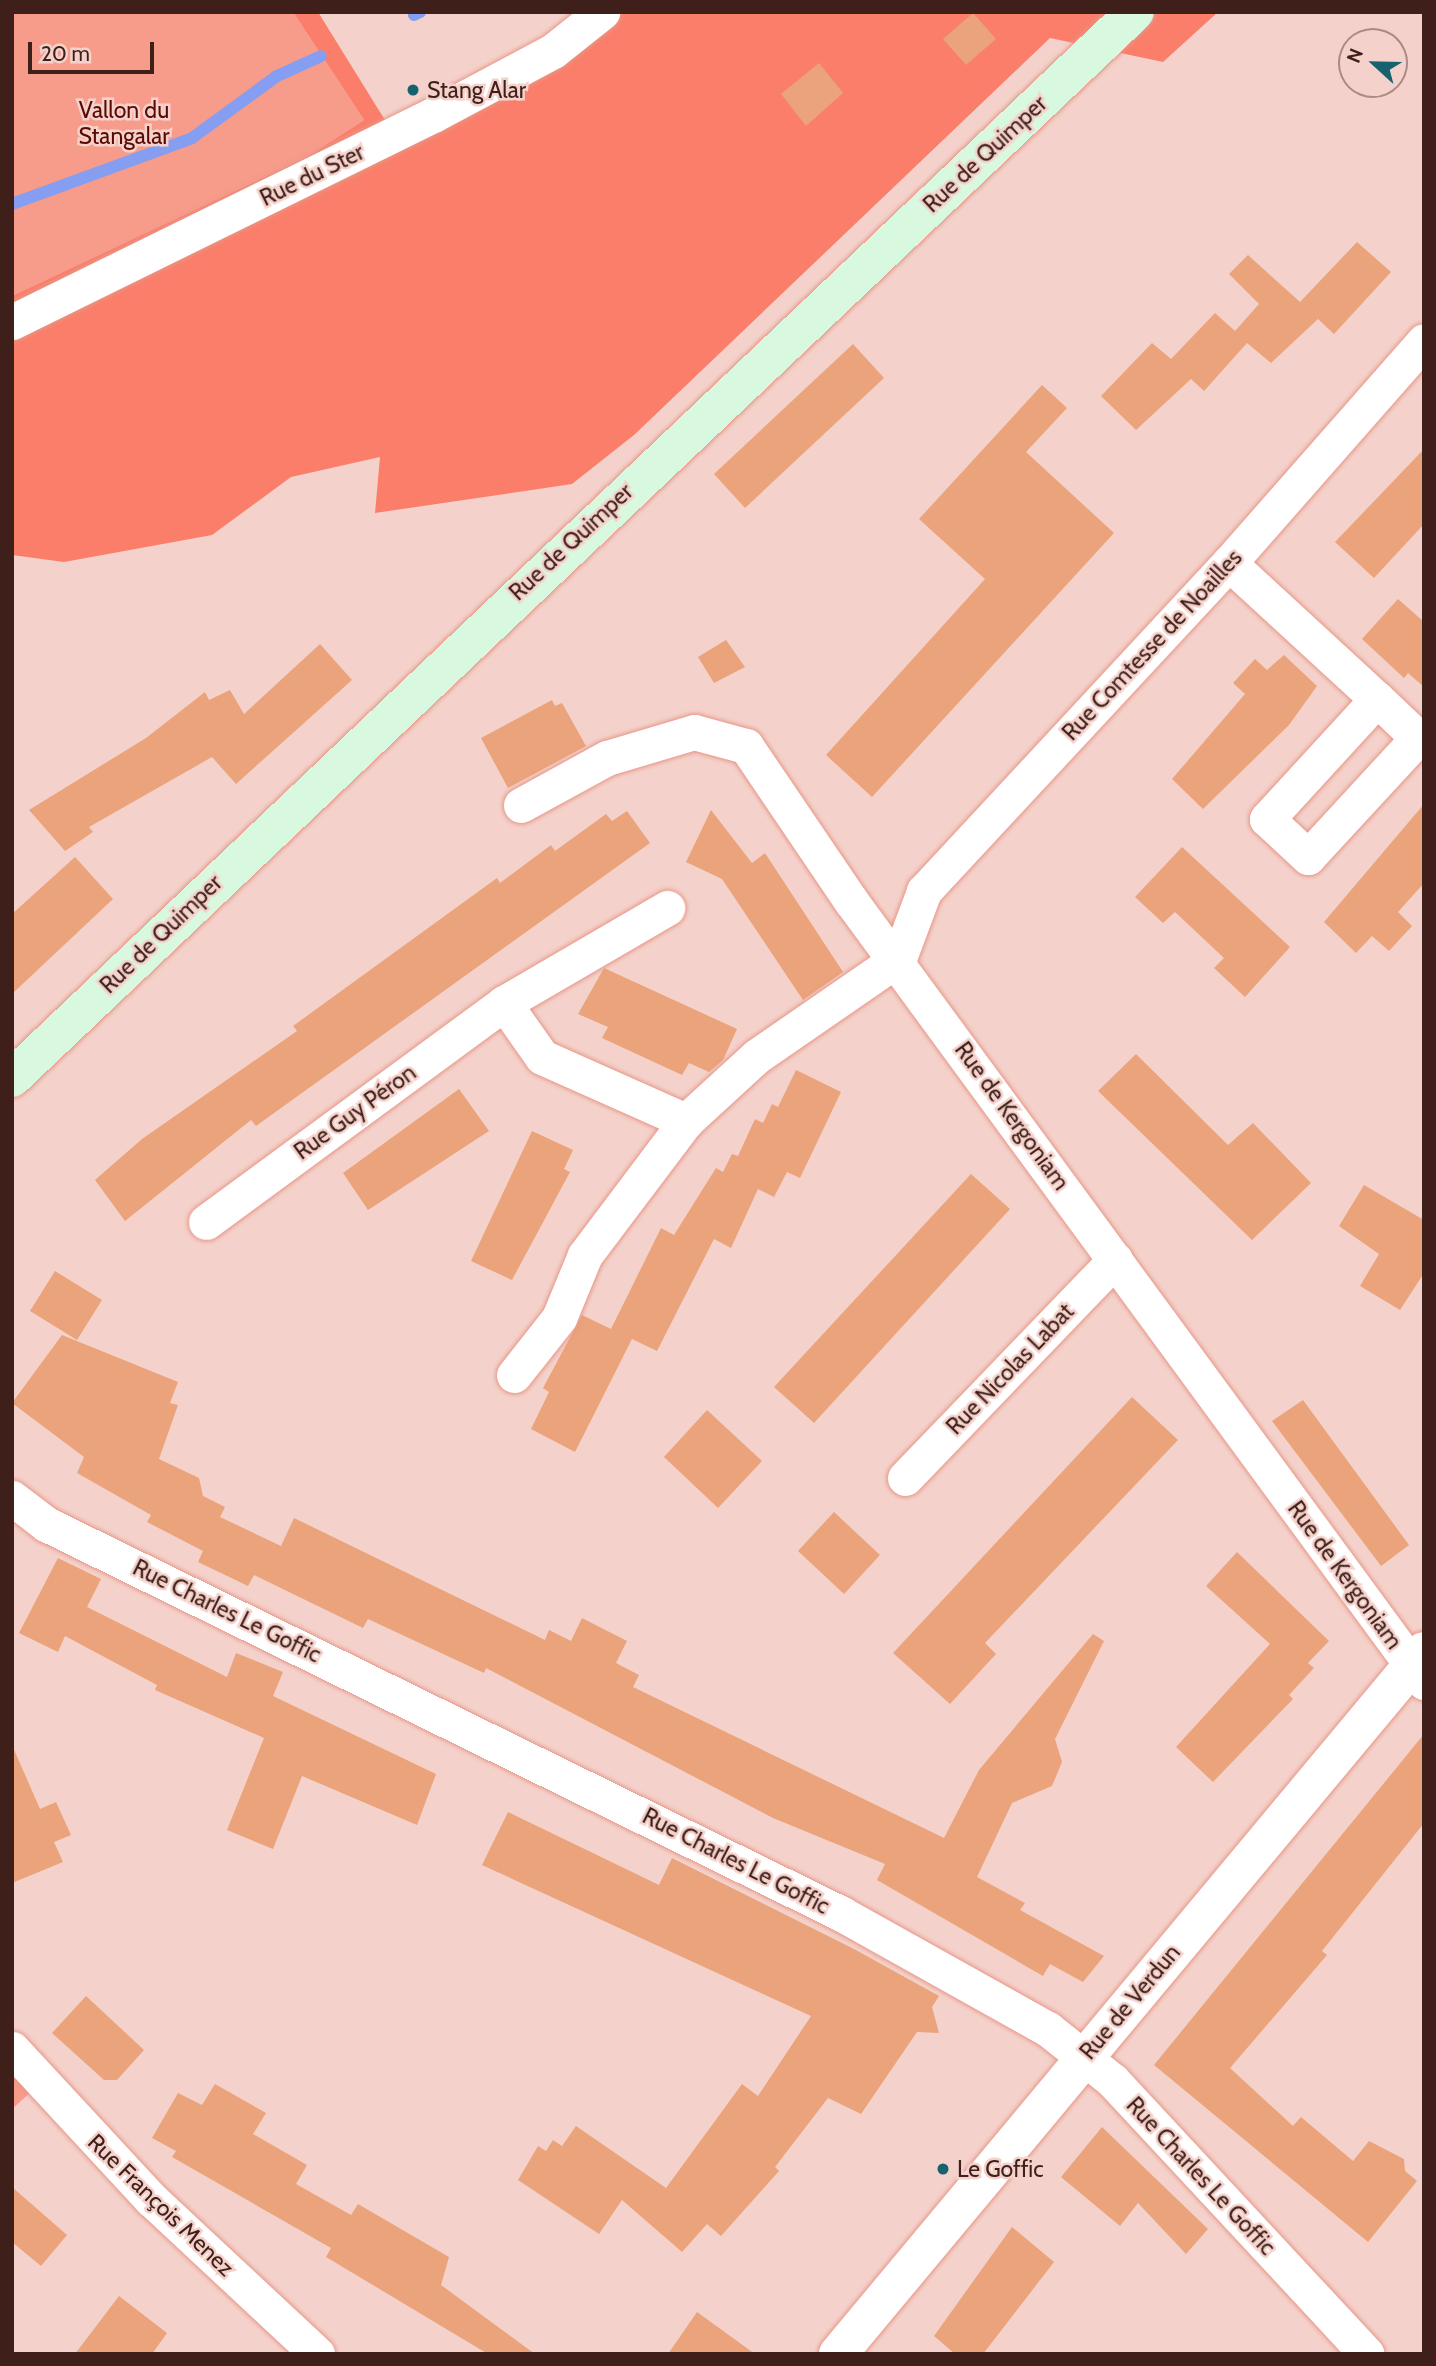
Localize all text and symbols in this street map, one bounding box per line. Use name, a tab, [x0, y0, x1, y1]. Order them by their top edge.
scale bar	[32, 28, 158, 72]
north arrow	[1338, 28, 1408, 98]
text: 20 m	[41, 41, 90, 66]
text: N	[1342, 45, 1368, 66]
place label: Stang Alar	[427, 76, 526, 104]
marker: Stang Alar	[405, 82, 421, 98]
street label: Rue de Quimper	[917, 90, 1053, 218]
park label: Vallon du Stangalar	[79, 96, 169, 150]
street label: Rue du Ster	[255, 138, 369, 212]
street label: Rue de Quimper	[503, 478, 639, 606]
street label: Rue Comtesse de Noailles	[1056, 544, 1248, 746]
street label: Rue de Quimper	[94, 869, 228, 999]
street label: Rue de Kergoniam	[949, 1036, 1075, 1196]
street label: Rue Guy Péron	[289, 1059, 421, 1165]
street label: Rue Nicolas Labat	[941, 1298, 1079, 1440]
street label: Rue de Kergoniam	[1282, 1495, 1408, 1655]
street label: Rue Charles Le Goffic	[128, 1553, 326, 1669]
street label: Rue Charles Le Goffic	[638, 1802, 834, 1920]
street label: Rue de Verdun	[1074, 1939, 1186, 2065]
street label: Rue Charles Le Goffic	[1121, 2091, 1281, 2261]
street label: Rue François Menez	[82, 2128, 240, 2282]
place label: Le Goffic	[957, 2155, 1044, 2183]
marker: Le Goffic	[935, 2161, 951, 2177]

